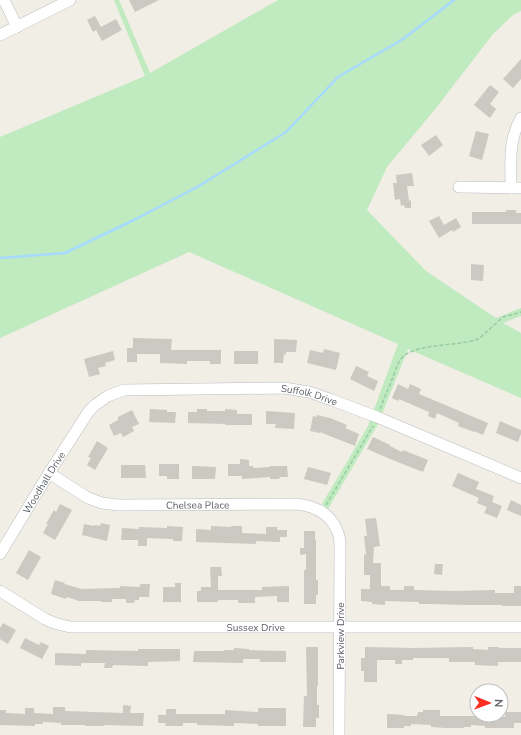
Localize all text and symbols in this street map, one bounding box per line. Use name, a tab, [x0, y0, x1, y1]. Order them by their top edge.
street label: Suffolk Drive	[280, 382, 339, 409]
street label: Woodhall Drive	[20, 449, 69, 517]
street label: Chelsea Place	[166, 498, 229, 513]
street label: Parkview Drive	[334, 602, 348, 670]
street label: Sussex Drive	[227, 621, 285, 635]
north arrow	[469, 683, 509, 723]
text: N	[491, 699, 506, 707]

